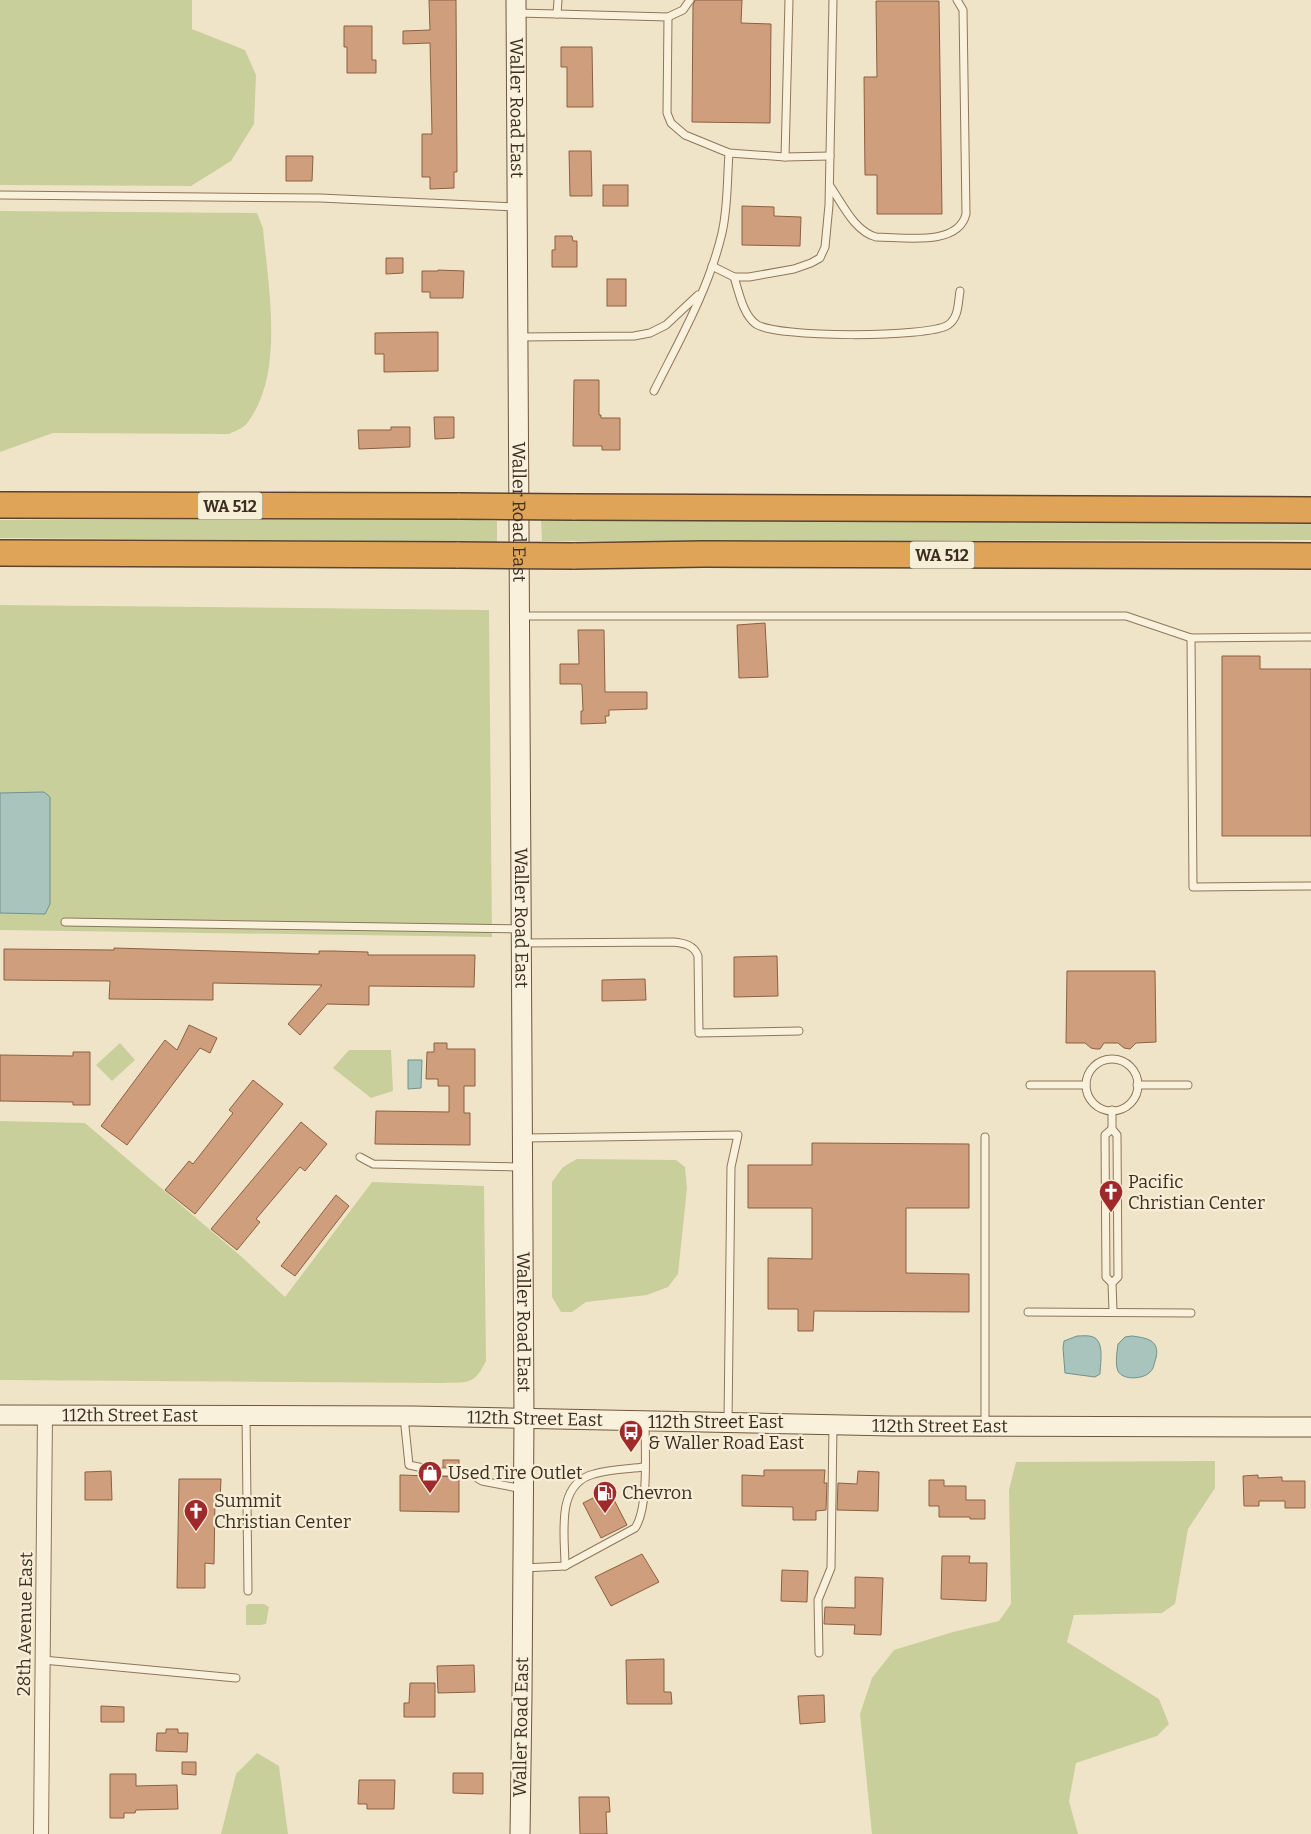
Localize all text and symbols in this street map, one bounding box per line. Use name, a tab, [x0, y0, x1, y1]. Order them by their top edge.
street label: Waller Road East	[505, 38, 528, 179]
street label: Waller Road East	[507, 442, 530, 583]
road number: WA 512	[198, 492, 262, 520]
road number: WA 512	[910, 542, 974, 568]
street label: Waller Road East	[510, 848, 533, 989]
place label: Pacific Christian Center	[1128, 1171, 1265, 1214]
church icon: Pacific Christian Center	[1098, 1179, 1124, 1213]
street label: Waller Road East	[512, 1252, 535, 1393]
street label: 112th Street East	[62, 1404, 198, 1426]
street label: 112th Street East	[467, 1406, 604, 1431]
place label: 112th Street East & Waller Road East	[648, 1411, 805, 1454]
street label: 112th Street East	[872, 1415, 1008, 1437]
bus stop icon: 112th Street East & Waller Road East	[618, 1419, 644, 1453]
shop icon: Used Tire Outlet	[417, 1460, 443, 1494]
place label: Used Tire Outlet	[448, 1462, 583, 1484]
fuel station icon: Chevron	[592, 1480, 618, 1514]
place label: Chevron	[622, 1482, 693, 1504]
place label: Summit Christian Center	[214, 1490, 351, 1533]
church icon: Summit Christian Center	[183, 1498, 209, 1532]
street label: 28th Avenue East	[13, 1551, 37, 1696]
street label: Waller Road East	[509, 1656, 533, 1797]

